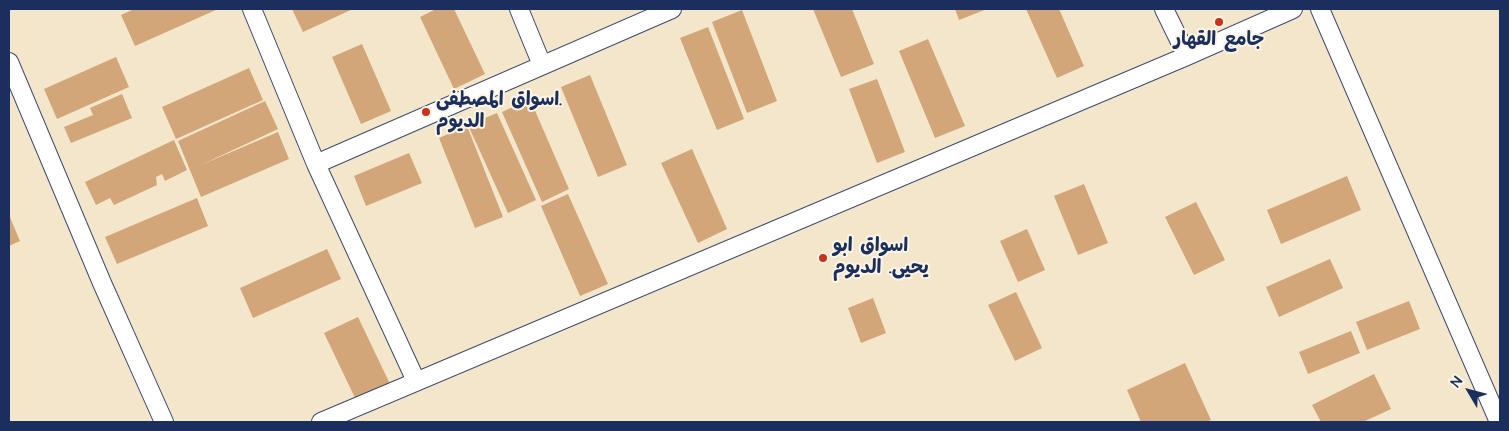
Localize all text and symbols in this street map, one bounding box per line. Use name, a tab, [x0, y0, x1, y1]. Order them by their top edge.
marker: جامع القهار	[1213, 16, 1225, 28]
place label: جامع القهار	[1174, 30, 1264, 52]
place label: اسواق المصطفى. الديوم	[436, 90, 562, 134]
marker: اسواق المصطفى. الديوم	[420, 106, 432, 118]
place label: اسواق ابو يحيى. الديوم	[833, 236, 929, 280]
marker: اسواق ابو يحيى. الديوم	[817, 252, 829, 264]
north arrow	[1444, 366, 1494, 416]
text: N	[1446, 372, 1468, 391]

